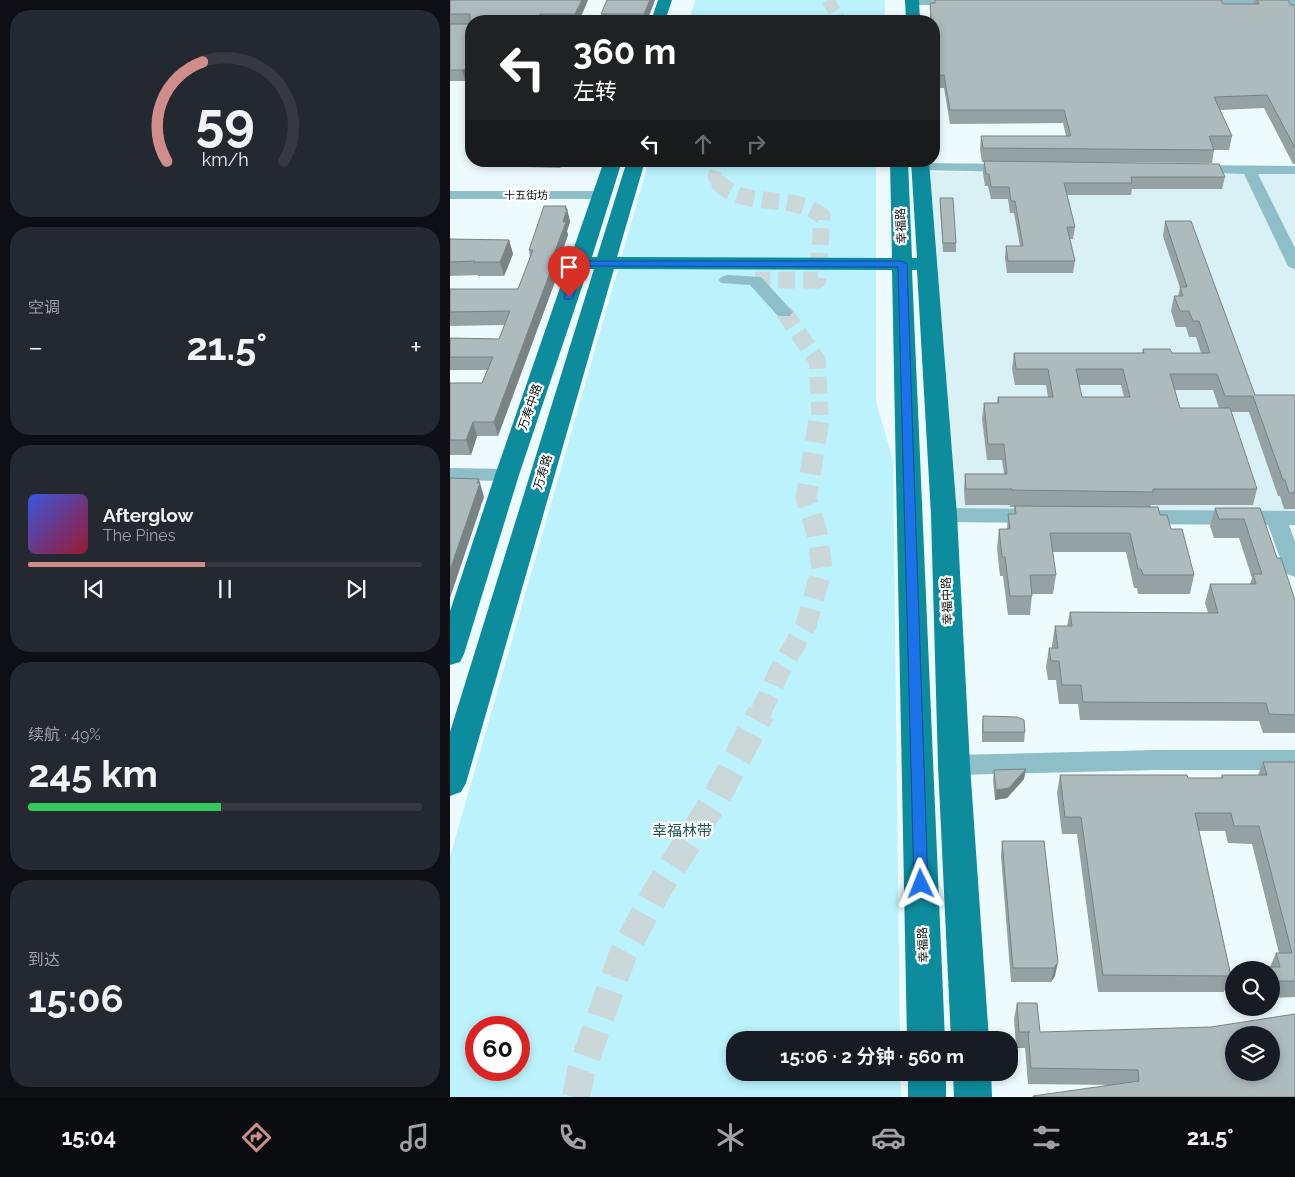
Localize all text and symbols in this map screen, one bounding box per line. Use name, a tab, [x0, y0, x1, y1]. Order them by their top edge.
text: 360 m	[573, 31, 676, 72]
icon: left	[490, 35, 555, 100]
text: 左转	[573, 78, 617, 104]
text: 59	[195, 91, 255, 152]
icon: left	[636, 130, 664, 158]
icon: ahead	[689, 130, 717, 158]
icon: right	[742, 130, 770, 158]
text: km/h	[201, 149, 249, 170]
street label: 十五街坊	[504, 189, 548, 202]
street label: 幸福路	[893, 208, 909, 244]
pin	[548, 246, 590, 297]
icon: arrive	[555, 253, 583, 281]
text: 空调	[28, 298, 60, 317]
text: 21.5°	[186, 324, 267, 369]
text: −	[28, 331, 43, 364]
text: +	[410, 331, 422, 364]
street label: 万寿中路	[516, 382, 544, 432]
street label: 万寿路	[531, 453, 555, 491]
text: Afterglow	[103, 504, 193, 526]
text: The Pines	[103, 526, 175, 545]
icon: previous	[80, 575, 108, 603]
icon: pause	[211, 575, 239, 603]
icon: next	[342, 575, 370, 603]
street label: 幸福中路	[939, 577, 955, 625]
text: 续航 · 49%	[28, 725, 101, 744]
text: 245 km	[28, 751, 158, 796]
park label: 幸福林带	[652, 822, 712, 840]
position arrow	[894, 857, 946, 909]
street label: 幸福路	[915, 927, 931, 963]
text: 到达	[28, 950, 60, 969]
map controls	[1225, 961, 1280, 1081]
button: search	[1225, 961, 1280, 1016]
text: 15:06	[28, 976, 124, 1021]
speed limit sign: 60	[465, 1016, 530, 1081]
button: layers	[1225, 1026, 1280, 1081]
text: 15:06 · 2 分钟 · 560 m	[780, 1045, 964, 1067]
icon: directions	[239, 1120, 274, 1155]
icon: music	[397, 1120, 432, 1155]
icon: phone	[555, 1120, 590, 1155]
icon: climate	[713, 1120, 748, 1155]
icon: car	[871, 1120, 906, 1155]
icon: filters	[1029, 1120, 1064, 1155]
text: 15:04	[61, 1124, 116, 1150]
text: 21.5°	[1187, 1124, 1234, 1150]

